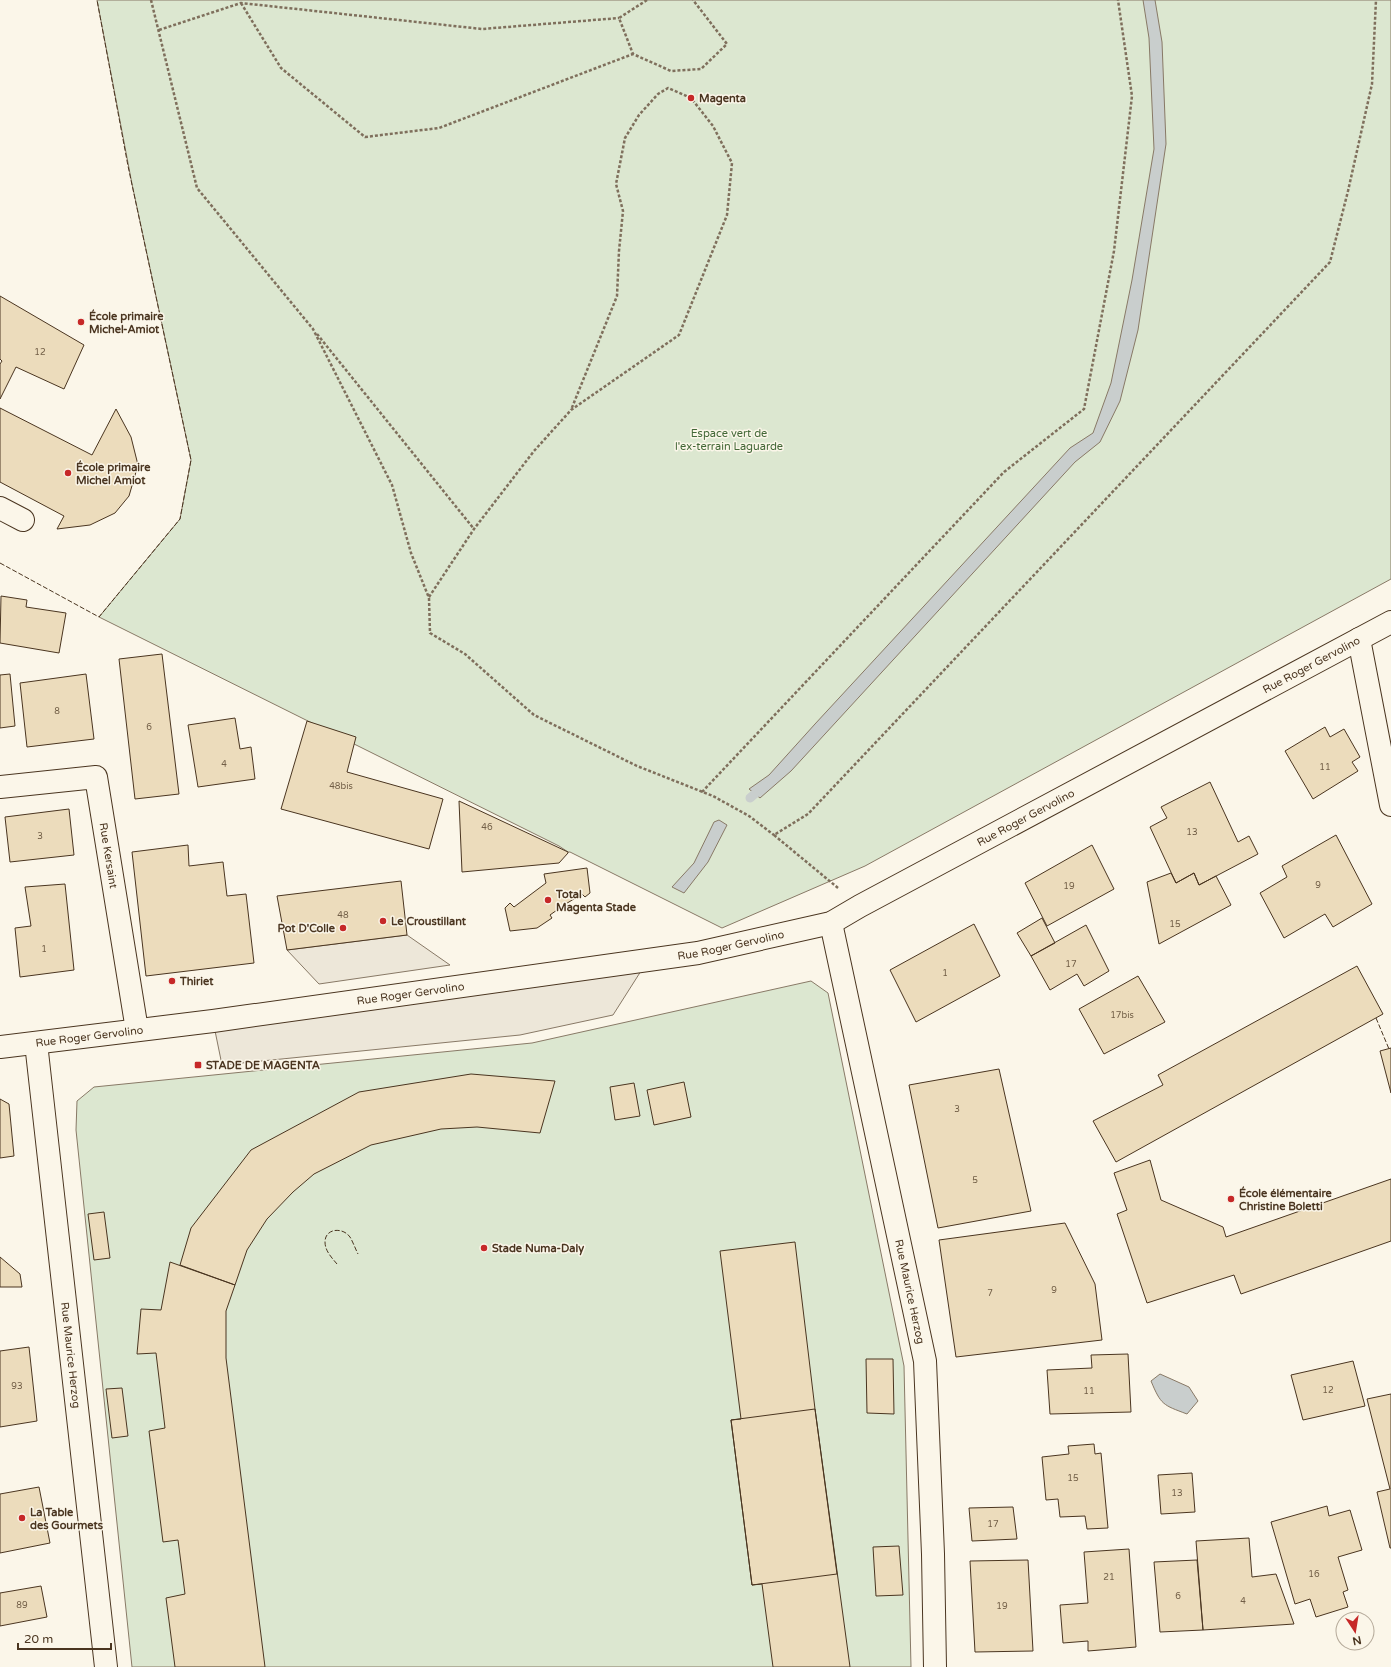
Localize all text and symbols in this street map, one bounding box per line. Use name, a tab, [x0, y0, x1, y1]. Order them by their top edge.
place label: Magenta	[699, 92, 746, 106]
marker: Magenta	[686, 93, 696, 103]
place label: École primaire Michel-Amiot	[89, 309, 164, 336]
marker: École primaire Michel-Amiot	[76, 317, 86, 327]
house number: 12	[34, 347, 46, 358]
park label: Espace vert de l'ex-terrain Laguarde	[675, 427, 783, 453]
place label: École primaire Michel Amiot	[76, 460, 151, 487]
marker: École primaire Michel Amiot	[63, 468, 73, 478]
street label: Rue Roger Gervolino	[1260, 633, 1362, 696]
house number: 8	[54, 706, 60, 717]
house number: 6	[146, 722, 152, 733]
house number: 4	[221, 759, 227, 770]
house number: 11	[1319, 762, 1331, 773]
house number: 48bis	[329, 781, 353, 792]
street label: Rue Roger Gervolino	[975, 786, 1077, 849]
street label: Rue Kersaint	[97, 822, 120, 889]
house number: 46	[481, 822, 493, 833]
house number: 13	[1186, 827, 1198, 838]
house number: 3	[37, 831, 43, 842]
house number: 9	[1315, 880, 1321, 891]
house number: 19	[1063, 881, 1075, 892]
place label: Total Magenta Stade	[555, 888, 637, 915]
marker: Total Magenta Stade	[543, 895, 553, 905]
house number: 48	[337, 910, 349, 921]
place label: Le Croustillant	[391, 915, 467, 928]
marker: Le Croustillant	[378, 916, 388, 926]
house number: 15	[1169, 919, 1181, 930]
place label: Pot D'Colle	[277, 922, 336, 935]
marker: Pot D'Colle	[338, 923, 348, 933]
street label: Rue Roger Gervolino	[677, 927, 786, 962]
house number: 1	[41, 944, 47, 955]
house number: 17	[1065, 959, 1077, 970]
house number: 1	[942, 968, 948, 979]
place label: Thiriet	[179, 975, 214, 988]
marker: Thiriet	[167, 976, 177, 986]
street label: Rue Roger Gervolino	[356, 979, 465, 1007]
house number: 17bis	[1110, 1010, 1134, 1021]
street label: Rue Roger Gervolino	[35, 1023, 144, 1049]
place label: STADE DE MAGENTA	[206, 1059, 320, 1072]
marker: STADE DE MAGENTA	[193, 1060, 203, 1070]
house number: 3	[954, 1104, 960, 1115]
house number: 5	[972, 1175, 978, 1186]
place label: École élémentaire Christine Boletti	[1239, 1186, 1332, 1213]
marker: École élémentaire Christine Boletti	[1226, 1194, 1236, 1204]
street label: Rue Maurice Herzog	[893, 1238, 928, 1345]
place label: Stade Numa-Daly	[492, 1242, 584, 1256]
marker: Stade Numa-Daly	[479, 1243, 489, 1253]
house number: 9	[1051, 1285, 1057, 1296]
house number: 7	[987, 1288, 993, 1299]
street label: Rue Maurice Herzog	[59, 1301, 83, 1409]
house number: 93	[11, 1381, 23, 1392]
house number: 12	[1322, 1385, 1334, 1396]
house number: 11	[1083, 1386, 1095, 1397]
house number: 15	[1067, 1473, 1079, 1484]
house number: 13	[1171, 1488, 1183, 1499]
place label: La Table des Gourmets	[30, 1506, 104, 1532]
marker: La Table des Gourmets	[17, 1513, 27, 1523]
house number: 17	[987, 1519, 999, 1530]
house number: 16	[1308, 1569, 1320, 1580]
house number: 21	[1103, 1572, 1115, 1583]
house number: 6	[1175, 1591, 1181, 1602]
house number: 4	[1240, 1596, 1246, 1607]
house number: 89	[16, 1600, 28, 1611]
house number: 19	[996, 1601, 1008, 1612]
north arrow	[1335, 1611, 1375, 1651]
scale bar	[18, 1625, 111, 1651]
text: 20 m	[24, 1632, 53, 1646]
text: N	[1351, 1633, 1363, 1648]

